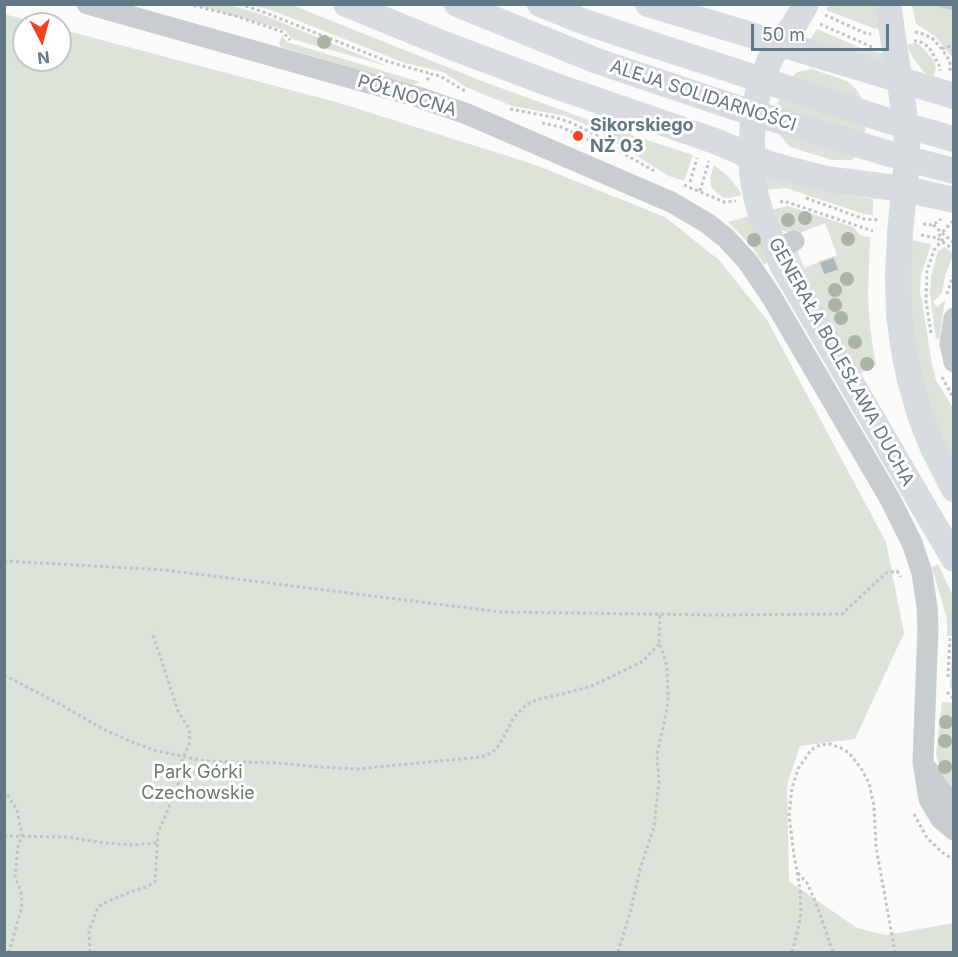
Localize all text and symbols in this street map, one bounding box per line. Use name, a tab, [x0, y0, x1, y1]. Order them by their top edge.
north arrow	[12, 12, 72, 72]
scale bar	[754, 12, 892, 50]
text: 50 m	[762, 24, 805, 45]
text: N	[37, 47, 51, 68]
street label: ALEJA SOLIDARNOŚCI	[607, 56, 799, 136]
street label: PÓŁNOCNA	[355, 71, 459, 121]
place label: Sikorskiego NŻ 03	[590, 115, 694, 158]
marker: Sikorskiego NŻ 03	[571, 129, 585, 143]
street label: GENERAŁA BOLESŁAWA DUCHA	[764, 234, 918, 490]
park label: Park Górki Czechowskie	[141, 762, 255, 804]

